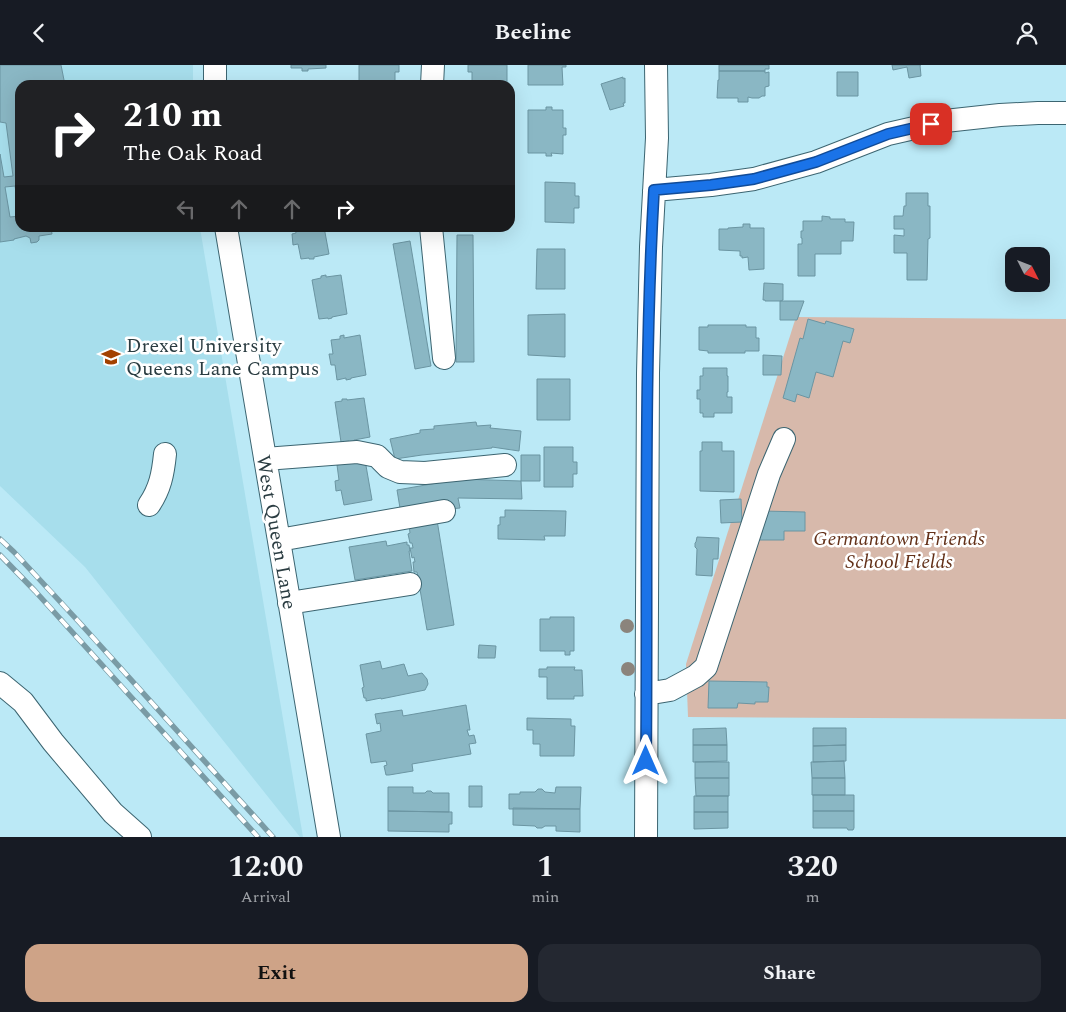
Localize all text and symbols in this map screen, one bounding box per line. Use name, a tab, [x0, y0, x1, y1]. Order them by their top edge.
text: Beeline	[495, 16, 571, 49]
icon: back	[25, 19, 53, 47]
icon: person	[1013, 19, 1041, 47]
text: 210 m	[123, 89, 222, 142]
icon: right	[40, 100, 105, 165]
pin	[910, 103, 952, 145]
icon: arrive	[917, 110, 945, 138]
text: The Oak Road	[123, 137, 263, 170]
icon: left	[172, 195, 200, 223]
icon: ahead	[225, 195, 253, 223]
icon: ahead	[278, 195, 306, 223]
icon: right	[331, 195, 359, 223]
north arrow	[1005, 247, 1050, 293]
map controls	[1005, 247, 1050, 292]
place label: Drexel University Queens Lane Campus	[126, 331, 319, 384]
school or university icon: Drexel University Queens Lane Campus	[100, 346, 122, 368]
street label: West Queen Lane	[248, 452, 304, 612]
park label: Germantown Friends School Fields	[813, 524, 985, 577]
position arrow	[619, 734, 671, 786]
text: 12:00	[228, 844, 303, 890]
text: 1	[537, 844, 554, 890]
text: 320	[787, 844, 838, 890]
text: Arrival	[241, 885, 291, 909]
text: min	[531, 885, 559, 909]
text: m	[806, 885, 820, 909]
button: Exit	[25, 944, 528, 1002]
button: Share	[538, 944, 1041, 1002]

